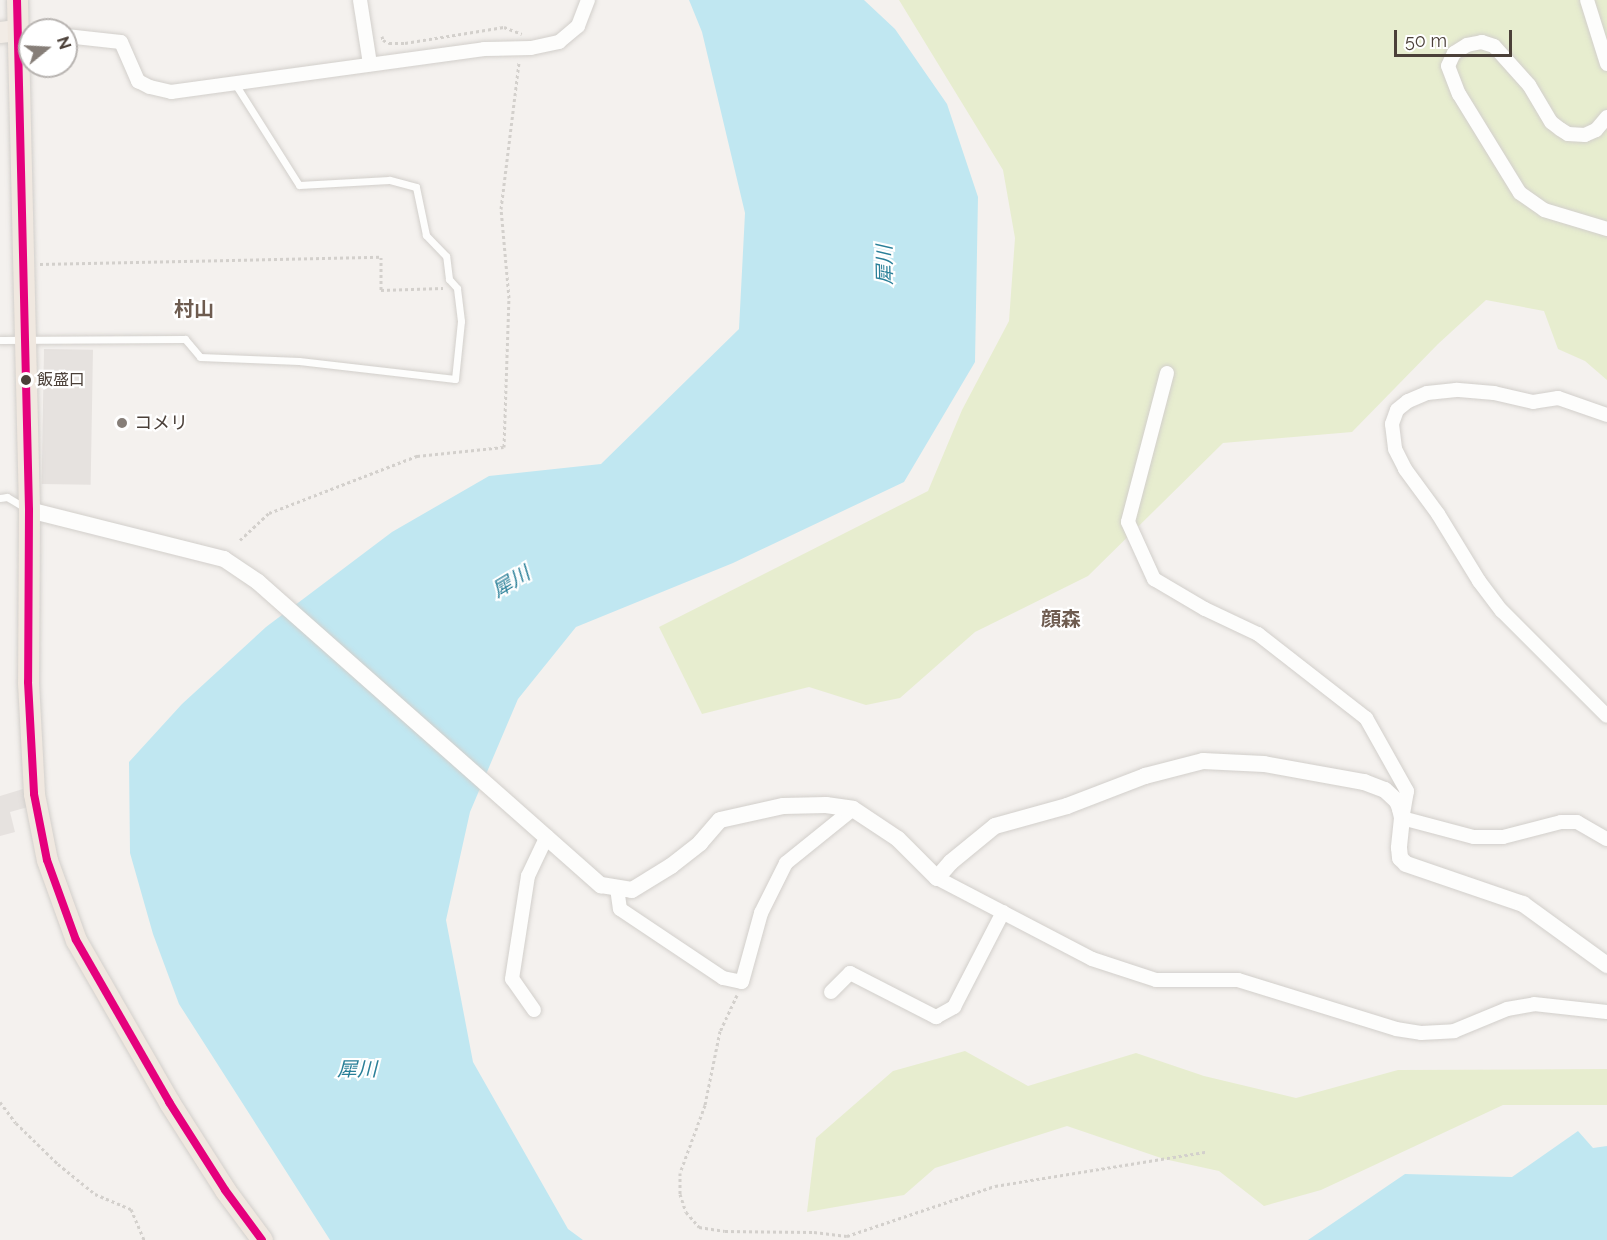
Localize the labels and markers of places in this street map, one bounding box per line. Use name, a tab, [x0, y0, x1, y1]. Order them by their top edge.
place label: 飯盛口	[37, 370, 85, 390]
marker: 飯盛口	[20, 374, 32, 386]
place label: コメリ	[134, 412, 188, 434]
marker: コメリ	[115, 416, 129, 430]

